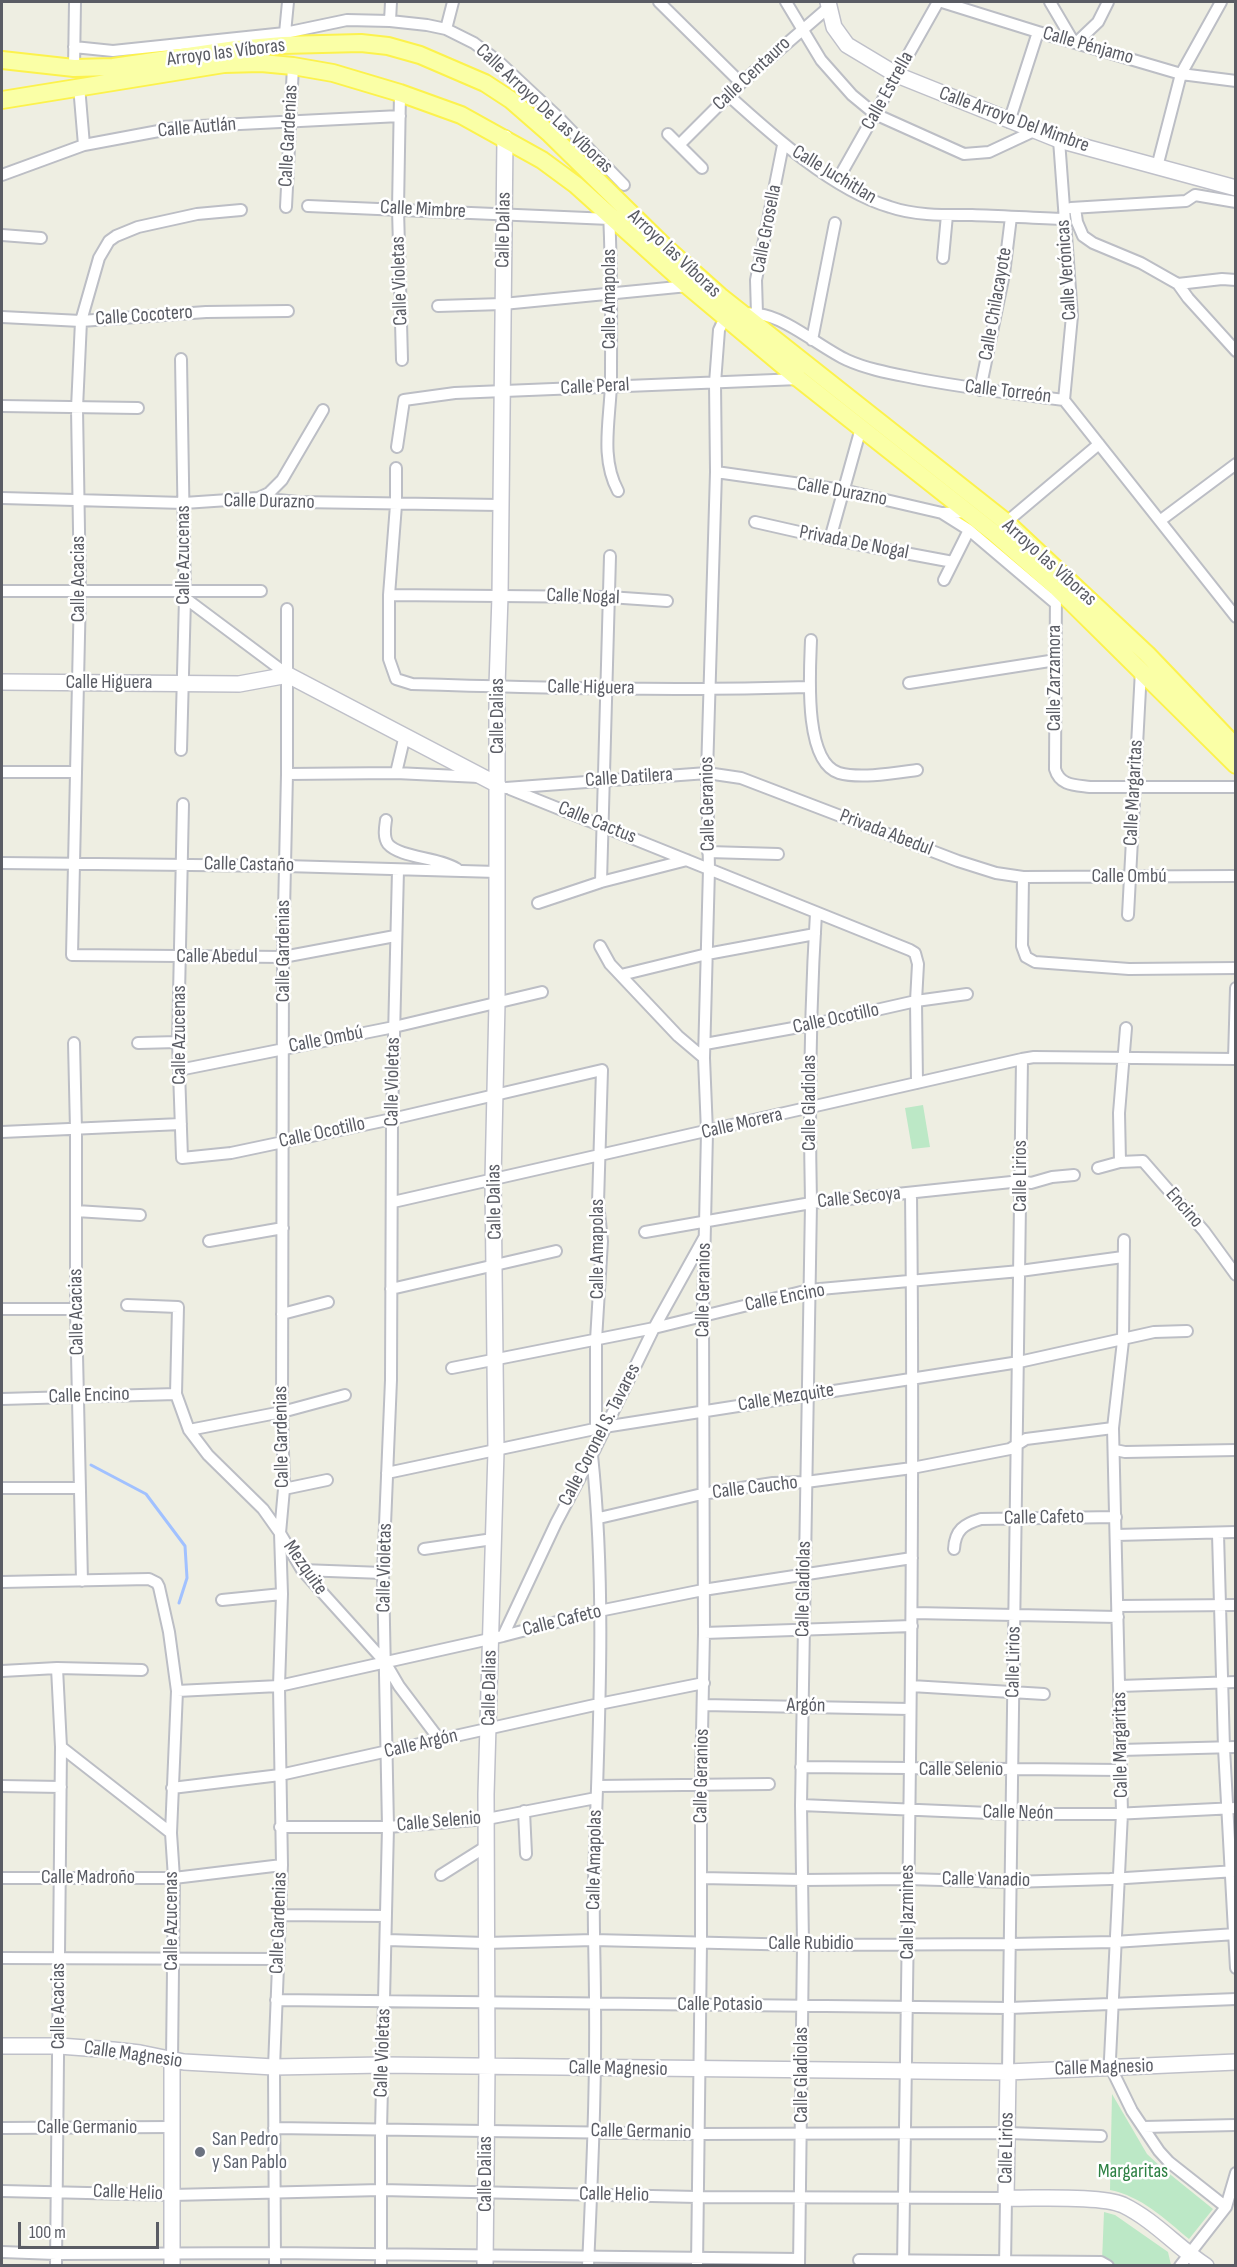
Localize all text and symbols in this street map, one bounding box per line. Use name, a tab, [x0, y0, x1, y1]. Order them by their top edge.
street label: Calle Pénjamo	[1040, 22, 1136, 70]
street label: Calle Centauro	[708, 32, 796, 116]
street label: Arroyo las Víboras	[166, 34, 286, 72]
street label: Calle Arroyo De Las Víboras	[470, 39, 618, 179]
street label: Calle Estrella	[857, 48, 919, 134]
street label: Calle Arroyo Del Mimbre	[936, 82, 1092, 158]
street label: Calle Gardenias	[274, 84, 304, 188]
street label: Calle Autlán	[157, 113, 237, 143]
street label: Calle Juchitlan	[787, 140, 881, 210]
street label: Calle Grosella	[747, 183, 787, 275]
street label: Calle Dalias	[491, 192, 517, 268]
street label: Calle Mimbre	[379, 196, 467, 224]
street label: Arroyo las Víboras	[622, 205, 726, 303]
street label: Calle Verónicas	[1052, 219, 1082, 321]
street label: Calle Violetas	[386, 236, 414, 326]
street label: Calle Chilacayote	[974, 246, 1018, 362]
street label: Calle Amapolas	[598, 249, 622, 349]
street label: Calle Cocotero	[95, 301, 193, 331]
street label: Calle Peral	[560, 373, 630, 401]
street label: Calle Torreón	[963, 375, 1053, 409]
street label: Calle Durazno	[795, 472, 889, 512]
street label: Calle Durazno	[223, 489, 315, 515]
street label: Calle Azucenas	[172, 505, 196, 605]
street label: Arroyo las Víboras	[997, 514, 1101, 612]
street label: Privada De Nogal	[797, 521, 911, 565]
street label: Calle Acacias	[67, 536, 91, 622]
street label: Calle Nogal	[546, 584, 620, 610]
street label: Calle Zarzamora	[1043, 625, 1067, 731]
street label: Calle Higuera	[65, 671, 153, 695]
street label: Calle Higuera	[547, 675, 635, 701]
street label: Calle Dalias	[486, 678, 510, 754]
street label: Calle Margaritas	[1119, 739, 1149, 847]
street label: Calle Geranios	[695, 756, 721, 852]
street label: Calle Datilera	[584, 763, 674, 793]
street label: Calle Cactus	[554, 796, 640, 850]
street label: Privada Abedul	[836, 804, 936, 862]
street label: Calle Castaño	[204, 852, 294, 878]
street label: Calle Ombú	[1091, 865, 1167, 889]
street label: Calle Gardenias	[272, 900, 296, 1002]
street label: Calle Abedul	[176, 945, 258, 969]
street label: Calle Azucenas	[168, 985, 192, 1085]
street label: Calle Ocotillo	[791, 998, 881, 1040]
street label: Calle Ombú	[287, 1021, 365, 1059]
street label: Calle Violetas	[380, 1037, 406, 1127]
street label: Calle Gladiolas	[798, 1055, 822, 1151]
street label: Calle Morera	[699, 1103, 785, 1145]
street label: Calle Ocotillo	[277, 1112, 367, 1154]
street label: Calle Lirios	[1009, 1140, 1033, 1212]
street label: Calle Dalias	[482, 1164, 508, 1240]
street label: Calle Secoya	[816, 1182, 902, 1214]
street label: Encino	[1160, 1183, 1208, 1233]
street label: Calle Amapolas	[586, 1199, 610, 1299]
street label: Calle Geranios	[691, 1242, 717, 1338]
street label: Calle Acacias	[64, 1268, 90, 1356]
street label: Calle Encino	[743, 1278, 827, 1318]
street label: Calle Coronel S. Tavares	[554, 1360, 646, 1510]
street label: Calle Mezquite	[736, 1379, 836, 1417]
street label: Calle Encino	[48, 1383, 130, 1409]
street label: Calle Gardenias	[269, 1386, 295, 1488]
street label: Calle Caucho	[711, 1471, 799, 1505]
street label: Calle Cafeto	[1004, 1505, 1084, 1531]
street label: Calle Violetas	[372, 1523, 398, 1613]
street label: Mezquite	[278, 1536, 332, 1600]
street label: Calle Gladiolas	[791, 1541, 817, 1637]
street label: Calle Cafeto	[520, 1600, 604, 1642]
street label: Calle Lirios	[1001, 1626, 1027, 1698]
street label: Calle Dalias	[477, 1650, 503, 1726]
street label: Calle Margaritas	[1108, 1692, 1134, 1798]
street label: Argón	[786, 1694, 826, 1718]
street label: Calle Argón	[382, 1724, 460, 1764]
street label: Calle Geranios	[689, 1728, 715, 1824]
street label: Calle Selenio	[919, 1758, 1003, 1782]
street label: Calle Neón	[982, 1800, 1054, 1826]
street label: Calle Selenio	[396, 1806, 482, 1838]
street label: Calle Amapolas	[582, 1810, 608, 1910]
street label: Calle Jazmines	[896, 1864, 920, 1960]
street label: Calle Madroño	[41, 1866, 135, 1890]
street label: Calle Vanadio	[942, 1867, 1030, 1893]
street label: Calle Azucenas	[160, 1871, 184, 1971]
street label: Calle Gardenias	[265, 1871, 293, 1975]
street label: Calle Rubidio	[768, 1932, 854, 1956]
street label: Calle Acacias	[47, 1963, 71, 2049]
street label: Calle Potasio	[677, 1993, 763, 2017]
street label: Calle Violetas	[369, 2008, 397, 2098]
street label: Calle Gladiolas	[790, 2027, 814, 2123]
street label: Calle Magnesio	[82, 2036, 184, 2074]
street label: Calle Magnesio	[1054, 2054, 1154, 2082]
street label: Calle Magnesio	[568, 2056, 668, 2082]
street label: Calle Lirios	[994, 2112, 1020, 2184]
street label: Calle Germanio	[37, 2116, 137, 2140]
street label: Calle Germanio	[590, 2119, 692, 2145]
place label: San Pedro y San Pablo	[212, 2128, 287, 2175]
street label: Calle Dalias	[474, 2136, 498, 2212]
marker: San Pedro y San Pablo	[193, 2145, 207, 2159]
park label: Margaritas	[1098, 2160, 1168, 2184]
street label: Calle Helio	[93, 2180, 163, 2206]
street label: Calle Helio	[579, 2182, 649, 2208]
scale bar	[21, 2210, 162, 2248]
text: 100 m	[29, 2222, 66, 2243]

